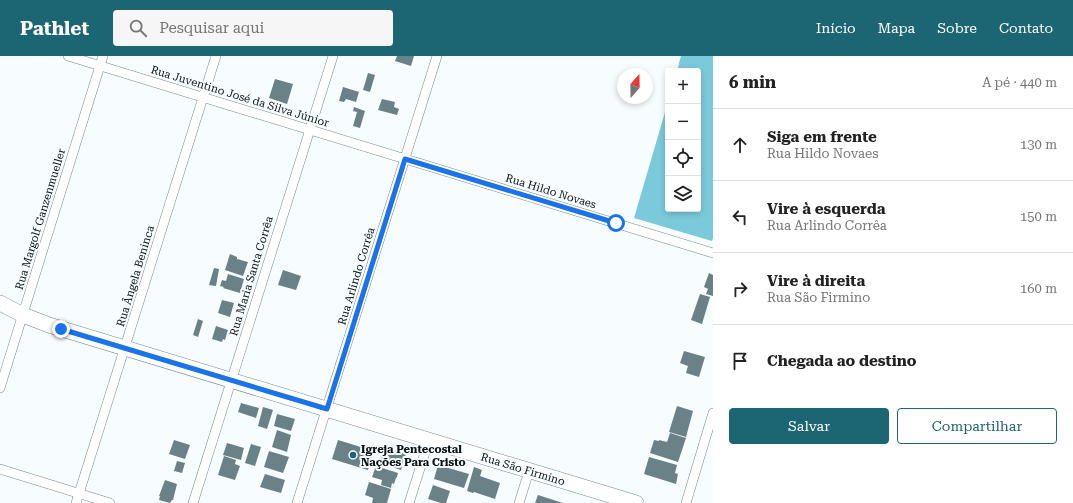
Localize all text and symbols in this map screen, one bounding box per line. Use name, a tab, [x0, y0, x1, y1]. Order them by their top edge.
search box	[113, 10, 393, 46]
text: Pathlet	[20, 17, 89, 40]
icon: search	[127, 17, 149, 39]
text: Pesquisar aqui	[159, 19, 264, 37]
text: Início	[816, 20, 856, 36]
text: Mapa	[878, 20, 915, 36]
text: Sobre	[937, 20, 977, 36]
text: Contato	[999, 20, 1053, 36]
street label: Rua Juventino José da Silva Júnior	[149, 63, 331, 130]
north arrow	[617, 68, 653, 104]
map controls	[665, 68, 701, 212]
button: +	[665, 68, 701, 104]
text: 6 min	[729, 72, 776, 92]
text: A pé · 440 m	[982, 75, 1057, 90]
button: −	[665, 104, 701, 140]
text: Siga em frente	[767, 128, 877, 146]
icon: ahead	[729, 134, 751, 156]
text: 130 m	[1020, 137, 1057, 152]
button: locate	[665, 140, 701, 176]
street label: Rua Margolf Ganzenmueller	[13, 146, 68, 291]
text: Rua Hildo Novaes	[767, 146, 878, 161]
street label: Rua Hildo Novaes	[504, 171, 598, 211]
button: layers	[665, 176, 701, 212]
text: Vire à esquerda	[767, 200, 886, 218]
icon: left	[729, 206, 751, 228]
text: 150 m	[1020, 209, 1057, 224]
route start	[607, 214, 625, 232]
street label: Rua Maria Santa Corrêa	[227, 215, 276, 338]
text: Rua Arlindo Corrêa	[767, 218, 887, 233]
street label: Rua Ângela Beninca	[113, 224, 157, 328]
street label: Rua Arlindo Corrêa	[335, 226, 378, 327]
text: Vire à direita	[767, 272, 865, 290]
icon: right	[729, 278, 751, 300]
text: 160 m	[1020, 281, 1057, 296]
text: Rua São Firmino	[767, 290, 870, 305]
route end	[52, 320, 70, 338]
icon: arrive	[729, 350, 751, 372]
text: Chegada ao destino	[767, 352, 916, 370]
button: Salvar	[729, 408, 889, 444]
button: Compartilhar	[897, 408, 1057, 444]
place label: Igreja Pentecostal Nações Para Cristo	[361, 443, 466, 469]
marker: Igreja Pentecostal Nações Para Cristo	[348, 450, 358, 460]
street label: Rua São Firmino	[479, 450, 567, 489]

